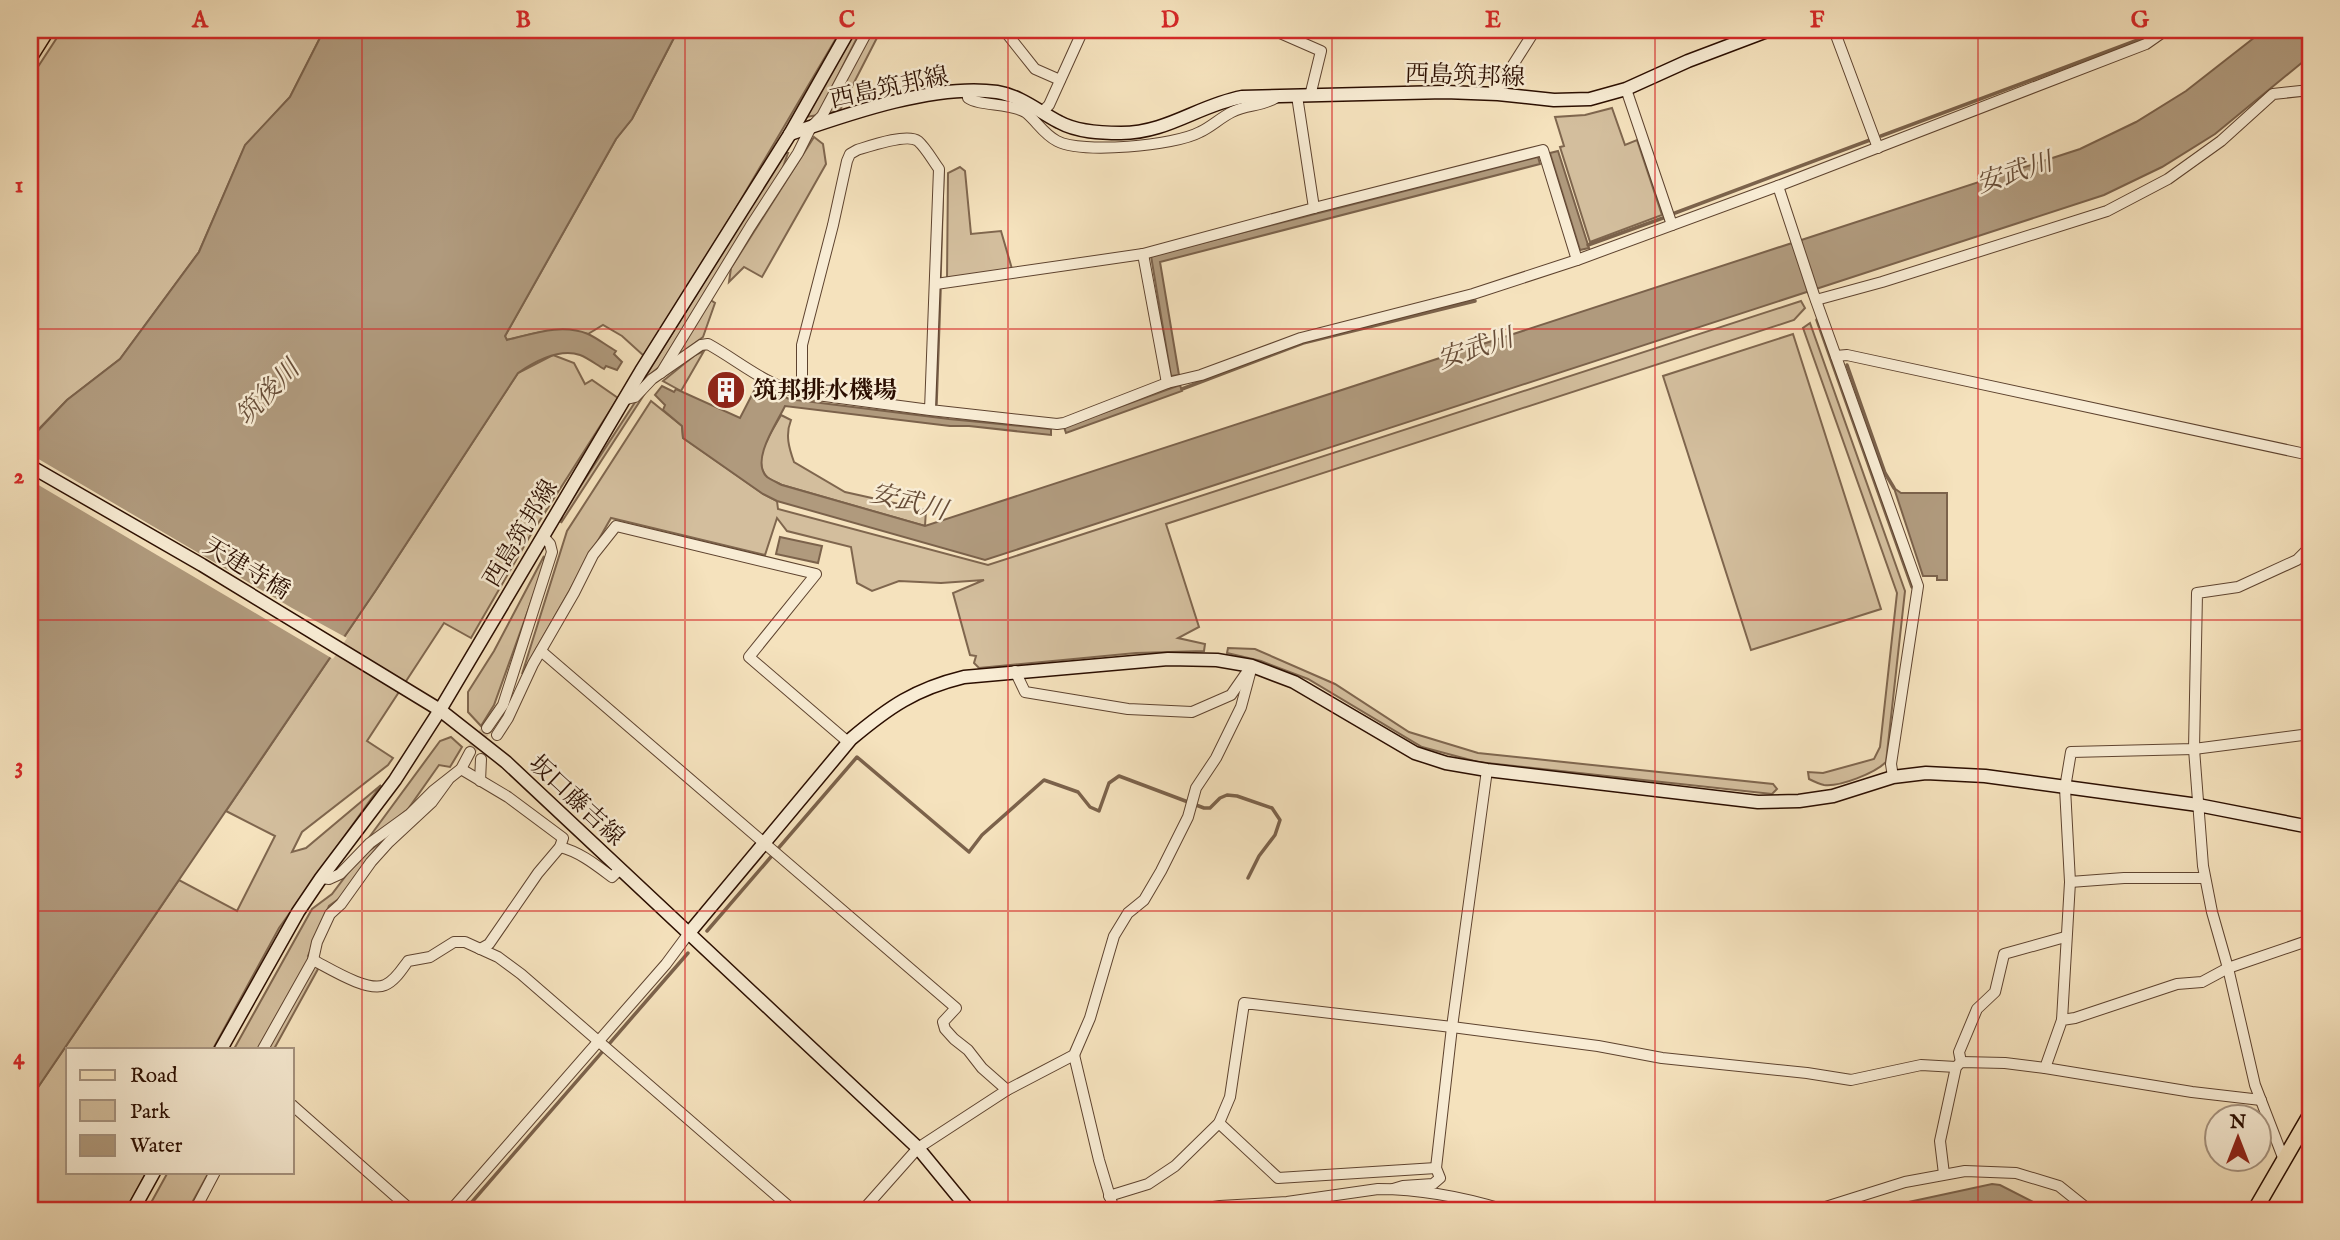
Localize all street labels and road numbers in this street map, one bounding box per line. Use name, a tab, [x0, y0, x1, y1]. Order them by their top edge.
street label: 西島筑邦線	[1404, 59, 1525, 94]
street label: 西島筑邦線	[827, 61, 951, 116]
street label: 西島筑邦線	[477, 474, 565, 593]
street label: 天建寺橋	[197, 531, 295, 607]
street label: 坂口藤吉線	[522, 749, 630, 853]

